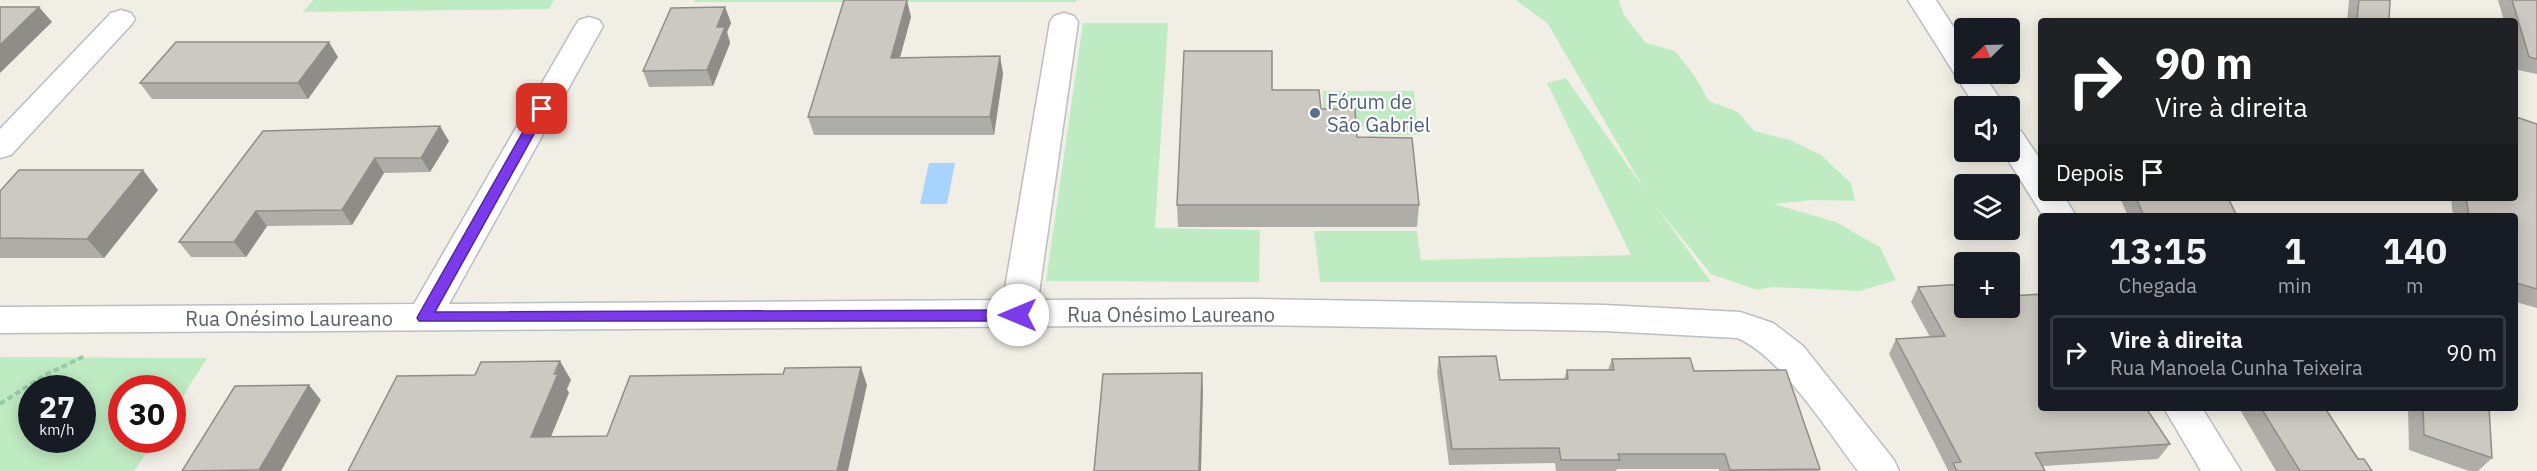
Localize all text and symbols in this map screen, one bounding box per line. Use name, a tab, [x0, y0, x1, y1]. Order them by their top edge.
north arrow	[1954, 18, 2020, 84]
map controls	[1954, 18, 2020, 318]
text: 90 m	[2155, 36, 2253, 91]
icon: right	[2056, 42, 2134, 120]
pin	[516, 83, 567, 134]
place label: Fórum de São Gabriel	[1327, 88, 1430, 138]
text: Vire à direita	[2155, 89, 2308, 124]
icon: arrive	[525, 92, 558, 125]
button: sound	[1954, 96, 2020, 162]
marker: Fórum de São Gabriel	[1308, 106, 1322, 120]
icon: arrive	[2136, 156, 2169, 189]
text: Depois	[2056, 158, 2124, 187]
button: layers	[1954, 174, 2020, 240]
text: 13:15	[2109, 227, 2207, 274]
text: 1	[2284, 227, 2306, 274]
text: 140	[2382, 227, 2447, 274]
button: +	[1954, 252, 2020, 318]
text: Chegada	[2119, 272, 2197, 299]
text: min	[2278, 272, 2312, 299]
text: m	[2406, 272, 2424, 299]
position arrow	[986, 283, 1050, 347]
street label: Rua Onésimo Laureano	[1067, 301, 1275, 328]
street label: Rua Onésimo Laureano	[185, 305, 393, 332]
text: Vire à direita	[2110, 325, 2243, 354]
icon: right	[2059, 336, 2092, 369]
text: 90 m	[2446, 338, 2497, 367]
text: Rua Manoela Cunha Teixeira	[2110, 354, 2363, 381]
speed limit sign: 30	[108, 375, 186, 453]
text: 27	[39, 387, 75, 426]
text: km/h	[39, 420, 75, 439]

